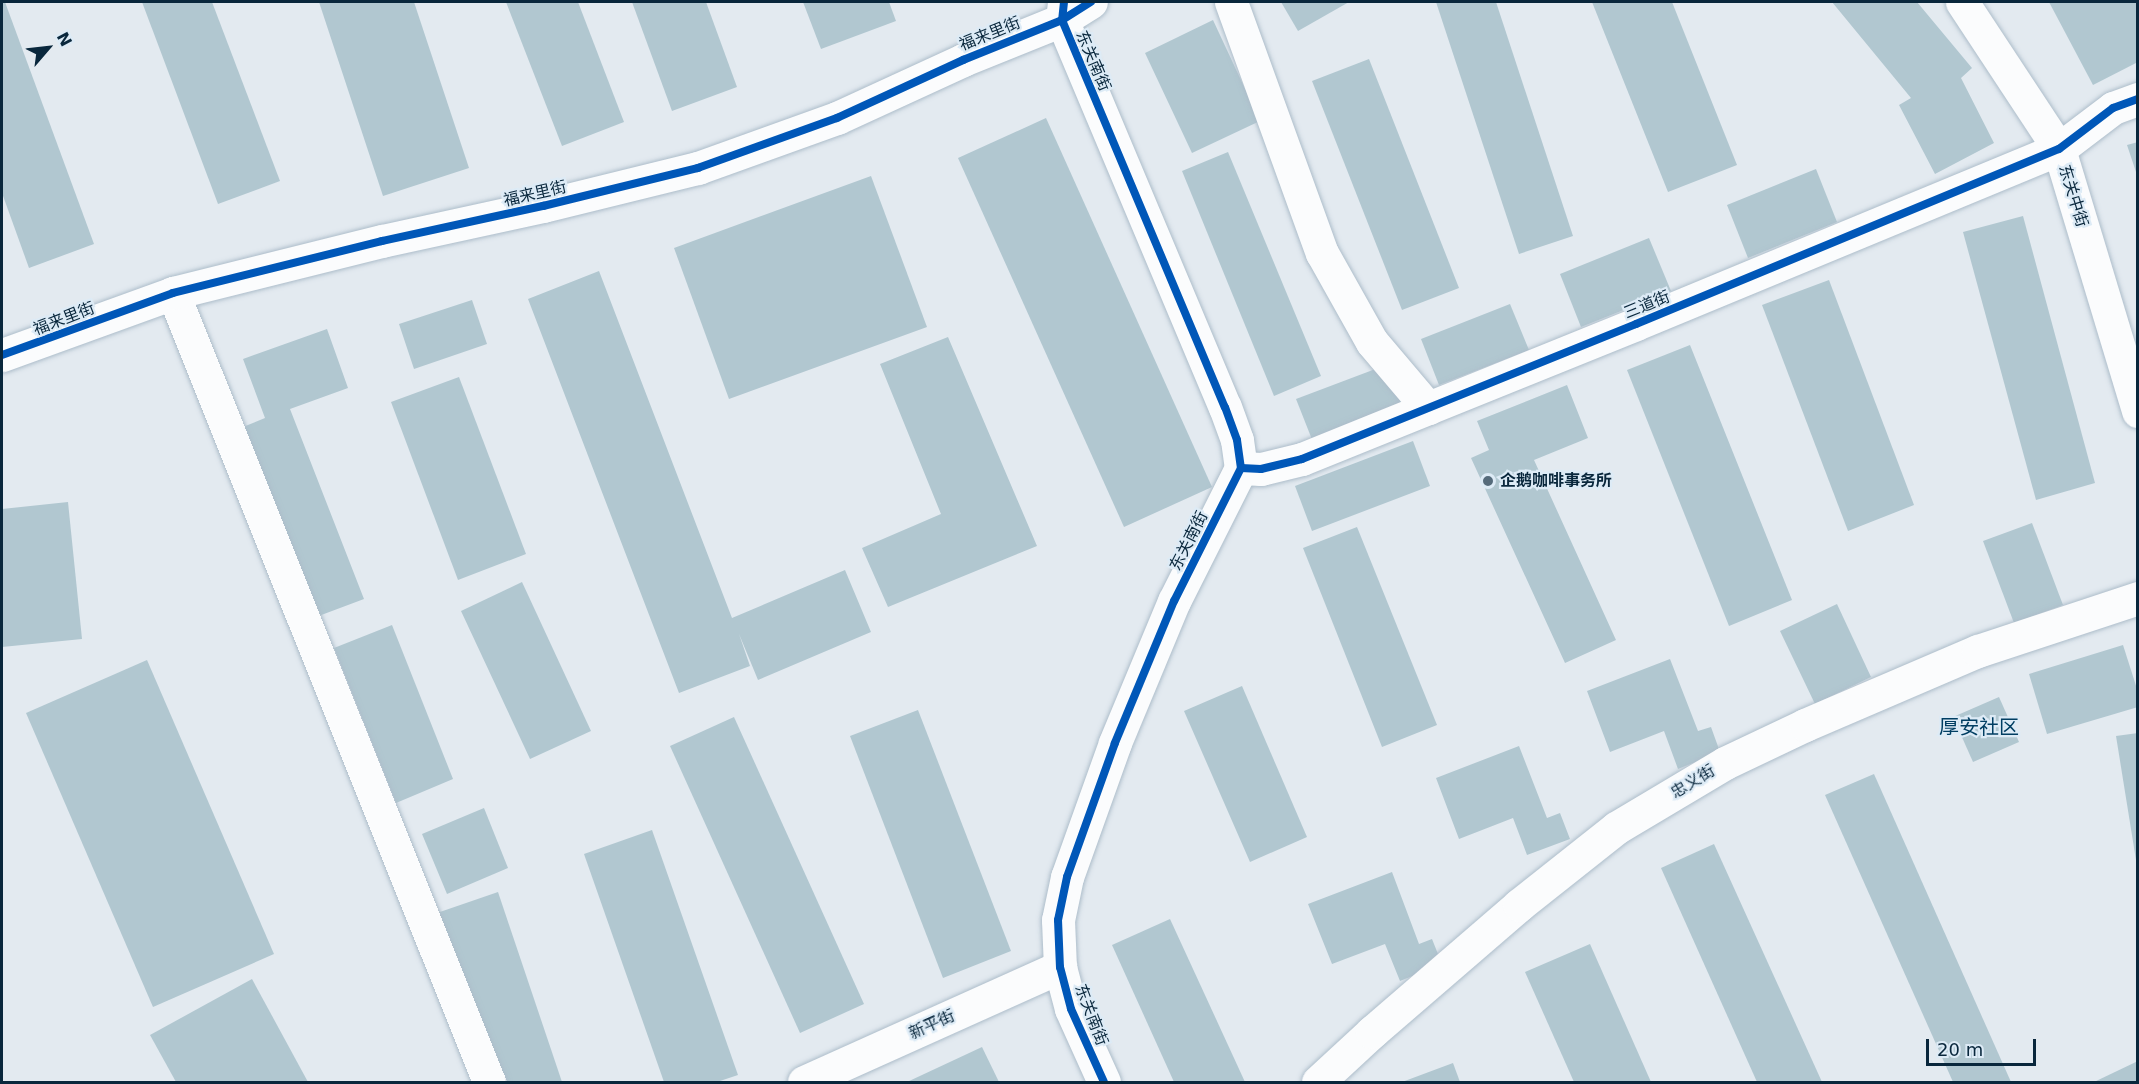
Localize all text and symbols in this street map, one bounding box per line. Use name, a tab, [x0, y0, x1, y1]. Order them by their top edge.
street label: 福来里街	[957, 13, 1023, 55]
north arrow	[18, 18, 78, 78]
street label: 东关南街	[1072, 28, 1114, 94]
text: N	[53, 29, 76, 50]
street label: 东关中街	[2054, 163, 2092, 229]
street label: 福来里街	[502, 177, 568, 211]
street label: 三道街	[1621, 287, 1673, 323]
street label: 福来里街	[31, 299, 97, 339]
place label: 企鹅咖啡事务所	[1500, 471, 1612, 491]
marker: 企鹅咖啡事务所	[1481, 474, 1495, 488]
street label: 东关南街	[1166, 508, 1212, 574]
district label: 厚安社区	[1939, 715, 2019, 739]
street label: 忠义街	[1667, 761, 1719, 803]
street label: 东关南街	[1071, 982, 1111, 1048]
street label: 新平街	[906, 1006, 958, 1044]
scale bar	[1929, 1027, 2038, 1065]
text: 20 m	[1937, 1039, 1983, 1060]

